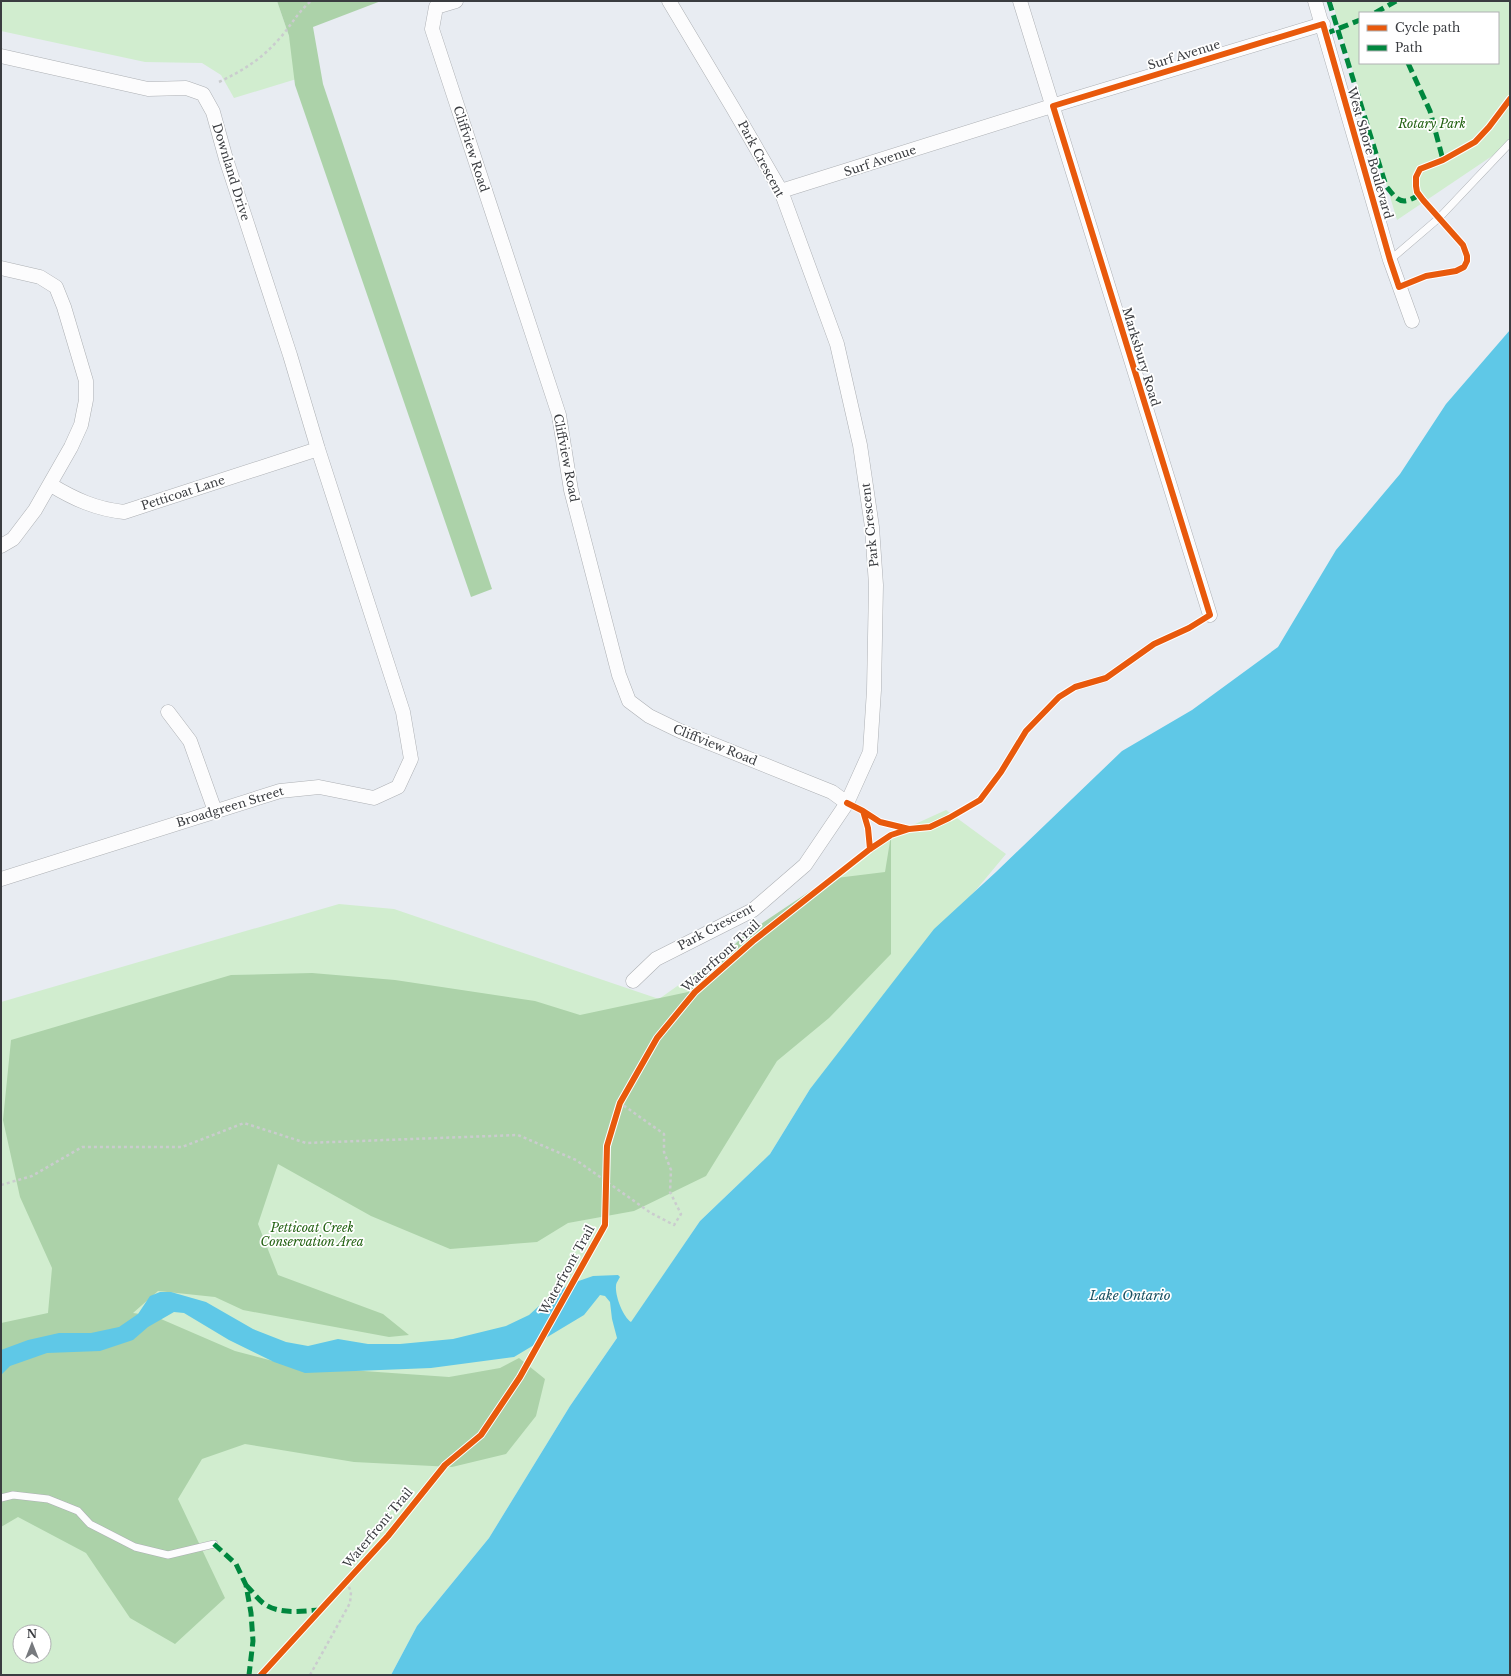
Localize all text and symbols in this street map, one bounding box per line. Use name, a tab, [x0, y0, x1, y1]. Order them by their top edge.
legend	[1359, 12, 1499, 64]
text: Cycle path	[1395, 20, 1460, 35]
street label: Surf Avenue	[1146, 36, 1222, 73]
text: Path	[1395, 40, 1423, 55]
street label: West Shore Boulevard	[1344, 84, 1397, 221]
street label: Cliffview Road	[450, 104, 492, 194]
park label: Rotary Park	[1397, 116, 1466, 131]
street label: Park Crescent	[735, 118, 788, 200]
street label: Downland Drive	[209, 121, 254, 223]
street label: Surf Avenue	[842, 142, 918, 179]
street label: Marksbury Road	[1119, 306, 1164, 408]
street label: Cliffview Road	[551, 412, 582, 503]
street label: Petticoat Lane	[139, 472, 227, 513]
street label: Park Crescent	[858, 482, 881, 568]
street label: Cliffview Road	[671, 721, 760, 768]
street label: Broadgreen Street	[174, 783, 286, 830]
street label: Park Crescent	[675, 900, 757, 953]
street label: Waterfront Trail	[678, 916, 763, 995]
park label: Petticoat Creek Conservation Area	[261, 1220, 364, 1249]
street label: Waterfront Trail	[535, 1222, 597, 1318]
water label: Lake Ontario	[1089, 1287, 1171, 1304]
street label: Waterfront Trail	[339, 1484, 416, 1572]
north arrow	[12, 1624, 52, 1664]
text: N	[27, 1627, 38, 1641]

